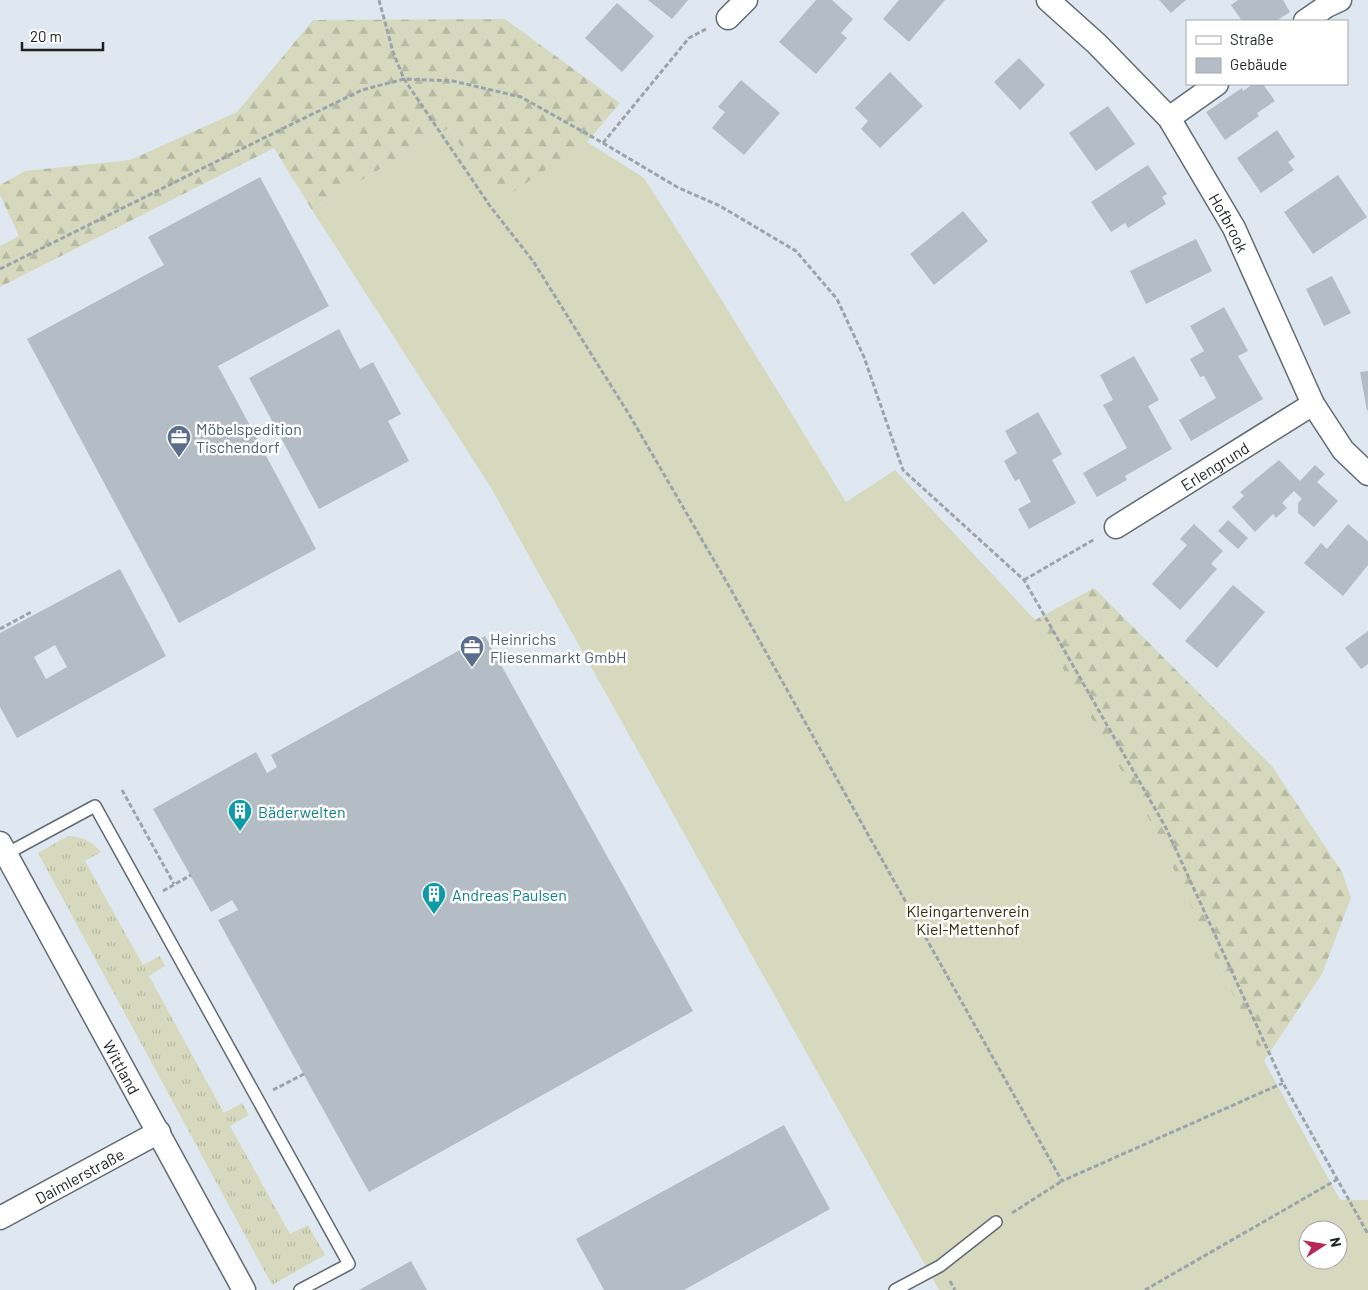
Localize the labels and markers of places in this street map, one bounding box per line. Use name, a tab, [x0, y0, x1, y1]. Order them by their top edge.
place label: Möbelspedition Tischendorf	[196, 419, 302, 456]
office icon: Möbelspedition Tischendorf	[166, 424, 192, 458]
place label: Heinrichs Fliesenmarkt GmbH	[490, 629, 627, 666]
office icon: Heinrichs Fliesenmarkt GmbH	[459, 634, 485, 668]
building icon: Bäderwelten	[227, 798, 253, 832]
place label: Bäderwelten	[258, 802, 346, 821]
building icon: Andreas Paulsen	[421, 881, 447, 915]
place label: Andreas Paulsen	[452, 885, 567, 904]

